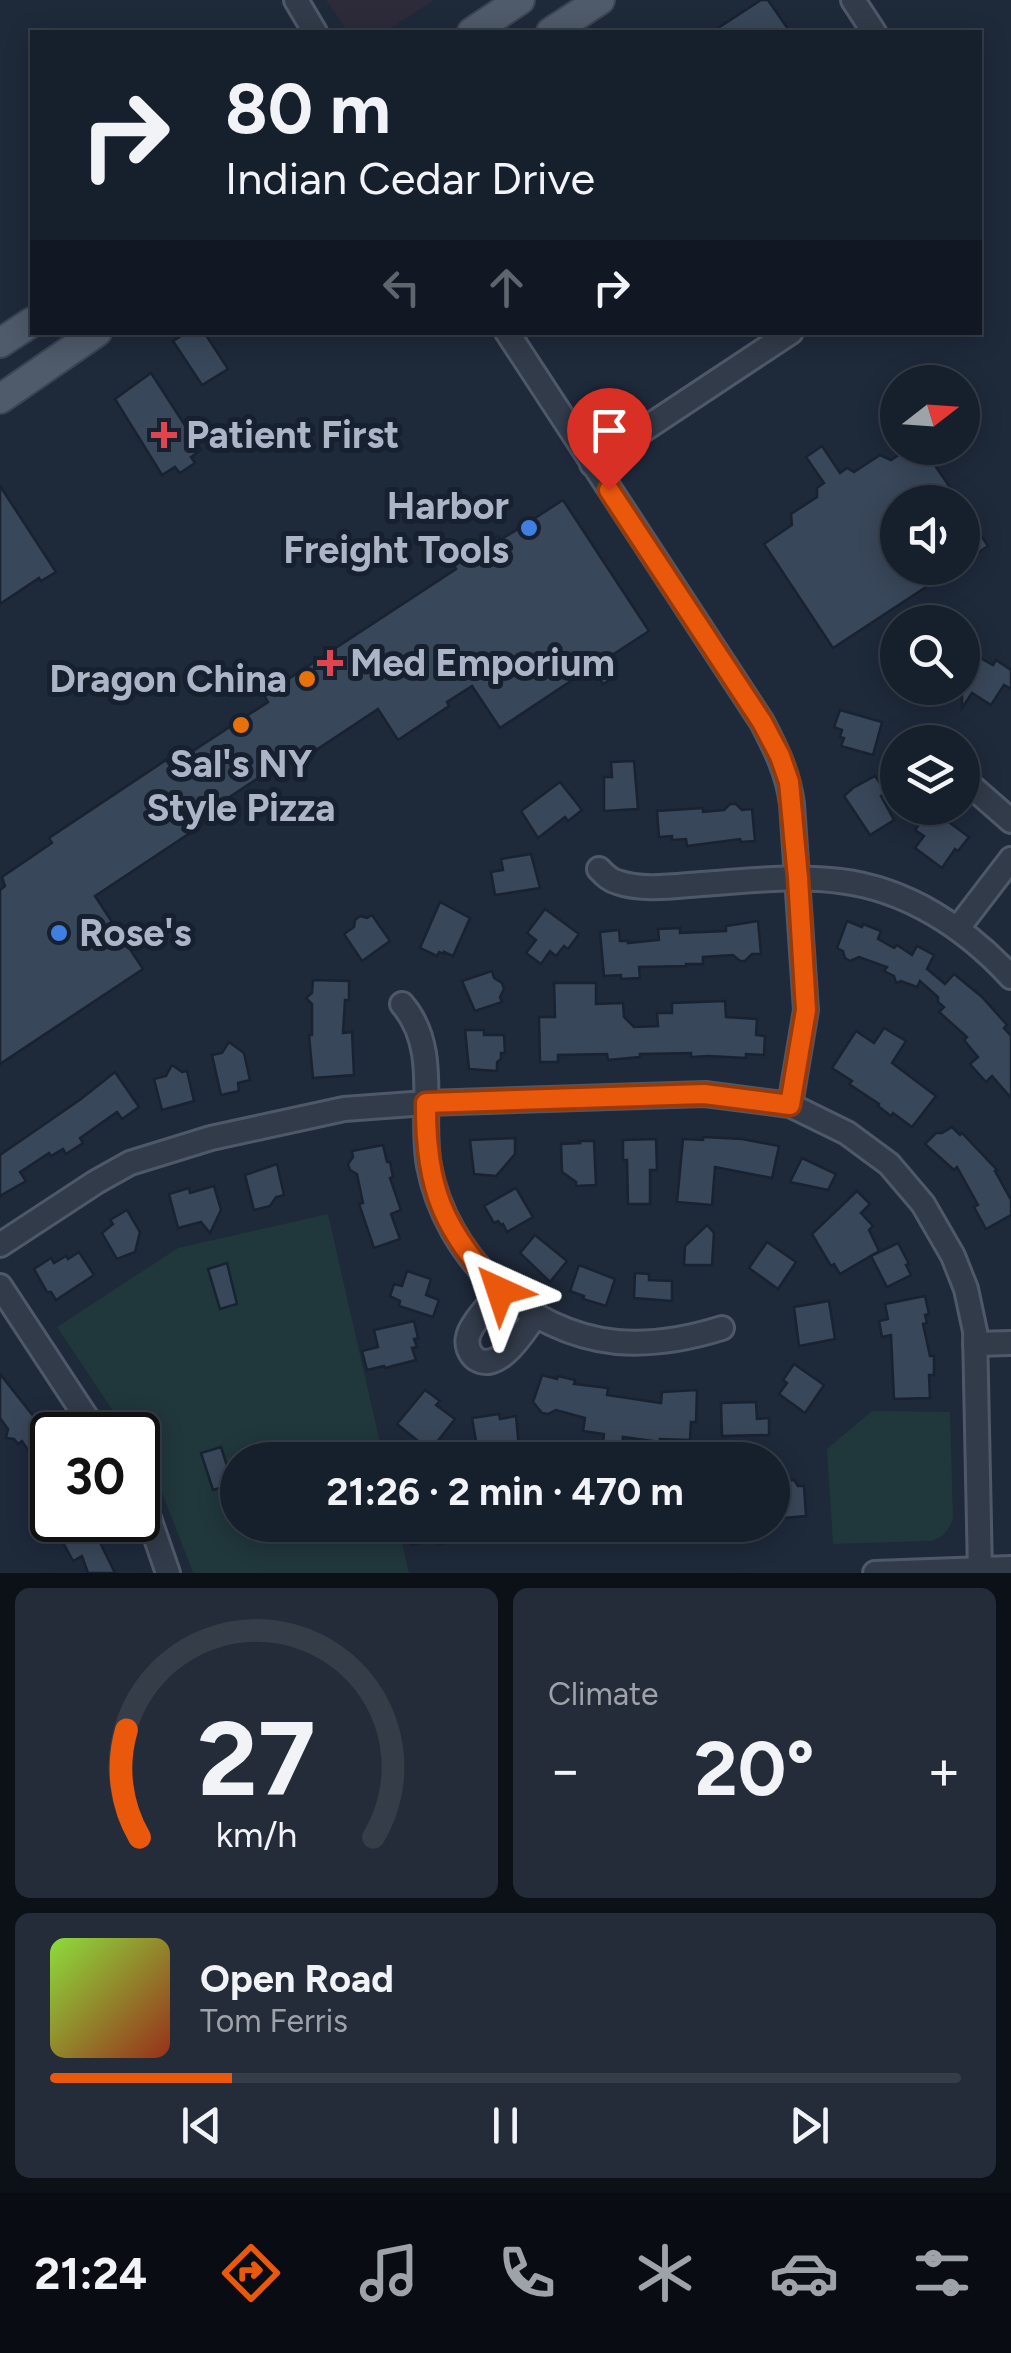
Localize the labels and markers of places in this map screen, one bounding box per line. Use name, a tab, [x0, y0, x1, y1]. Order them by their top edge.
pin	[567, 388, 652, 491]
place label: Patient First	[186, 412, 399, 458]
marker: Patient First	[151, 422, 177, 448]
place label: Harbor Freight Tools	[283, 483, 509, 573]
marker: Harbor Freight Tools	[518, 517, 540, 539]
place label: Med Emporium	[350, 640, 615, 686]
marker: Med Emporium	[319, 652, 341, 674]
place label: Dragon China	[49, 656, 287, 702]
marker: Dragon China	[296, 668, 318, 690]
marker: Sal's NY Style Pizza	[230, 714, 252, 736]
place label: Sal's NY Style Pizza	[146, 741, 336, 831]
place label: Rose's	[79, 910, 191, 956]
marker: Rose's	[48, 922, 70, 944]

